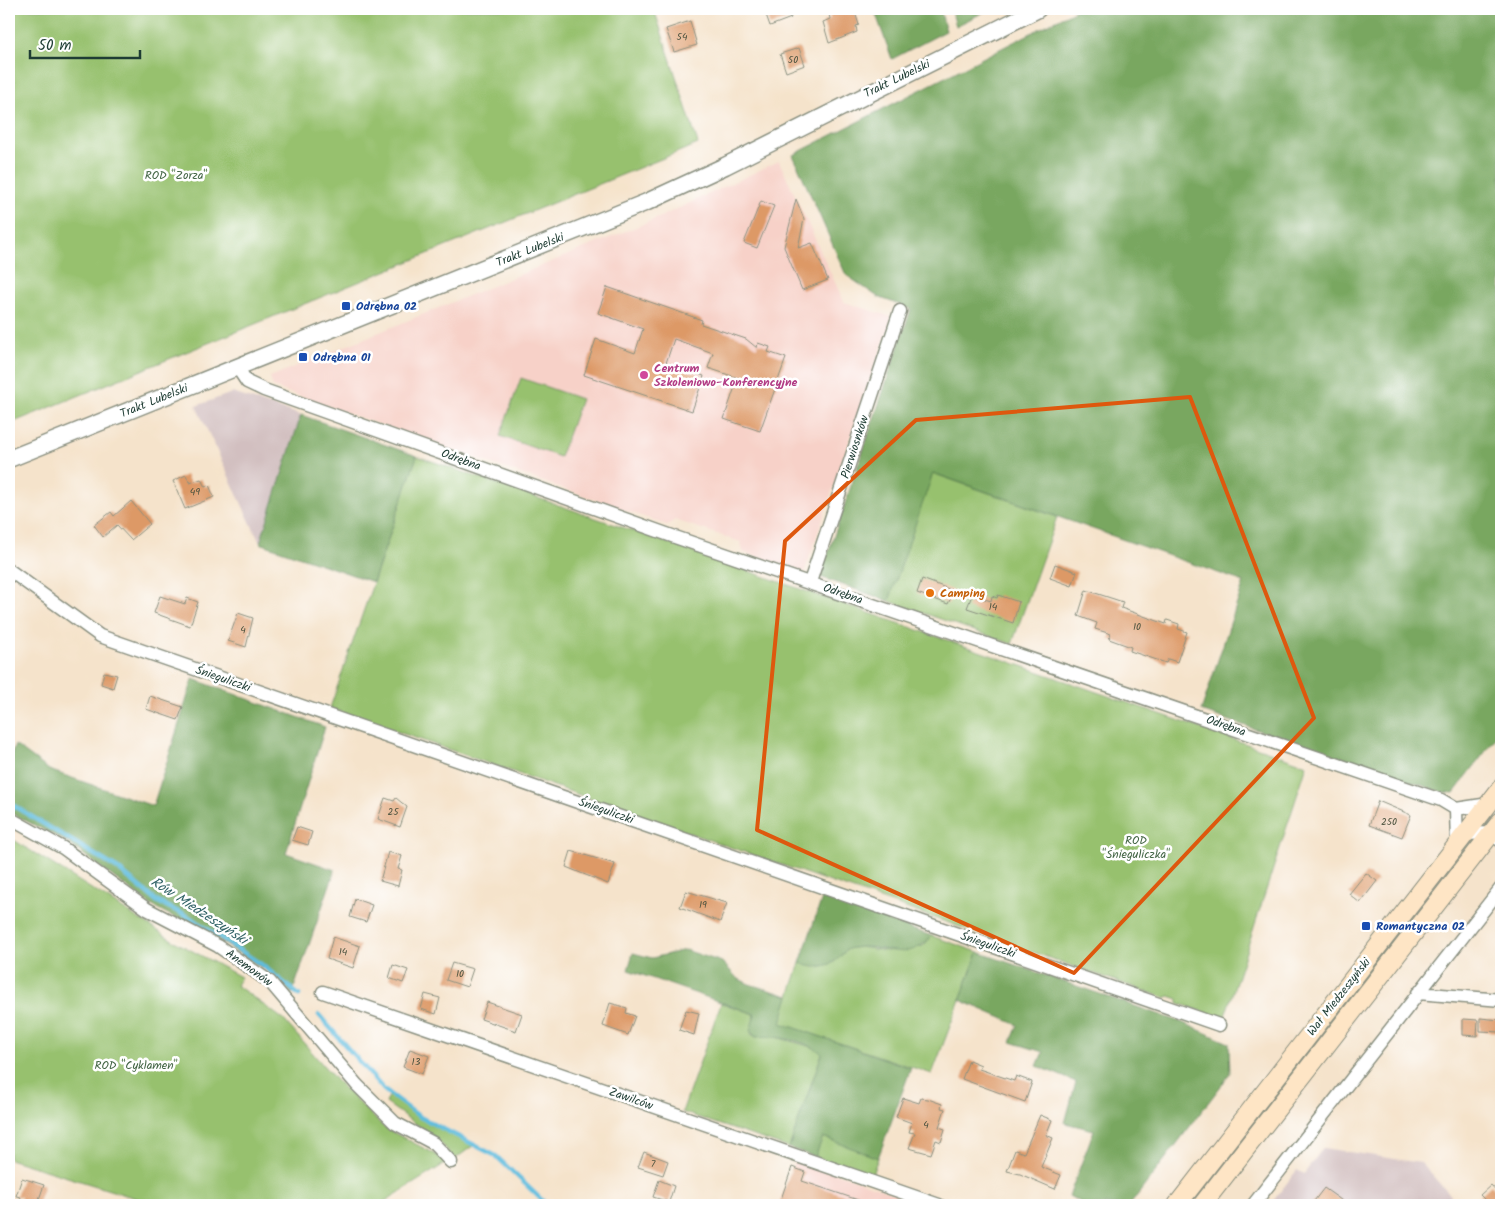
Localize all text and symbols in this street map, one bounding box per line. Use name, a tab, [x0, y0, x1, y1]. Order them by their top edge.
scale bar	[30, 28, 140, 60]
house number: 54	[677, 29, 688, 45]
text: 50 m	[38, 34, 72, 58]
house number: 50	[788, 52, 798, 68]
street label: Trakt Lubelski	[861, 54, 934, 103]
park label: ROD "Zorza"	[145, 166, 207, 185]
street label: Trakt Lubelski	[493, 227, 568, 272]
place label: Odrębna 02	[356, 297, 417, 316]
marker: Odrębna 02	[340, 300, 352, 312]
place label: Odrębna 01	[313, 348, 371, 367]
marker: Odrębna 01	[297, 351, 309, 363]
place label: Centrum Szkoleniowo-Konferencyjne	[654, 359, 798, 392]
marker: Centrum Szkoleniowo-Konferencyjne	[638, 369, 650, 381]
street label: Trakt Lubelski	[117, 378, 192, 423]
street label: Pierwiosnków	[836, 412, 874, 481]
street label: Odrębna	[439, 444, 484, 476]
house number: 49	[190, 484, 200, 500]
street label: Odrębna	[821, 578, 866, 610]
place label: Camping	[940, 584, 986, 603]
marker: Camping	[924, 587, 936, 599]
house number: 14	[989, 599, 998, 615]
house number: 10	[1133, 619, 1141, 635]
house number: 4	[240, 622, 246, 638]
street label: Śnieguliczki	[193, 661, 254, 698]
street label: Odrębna	[1204, 710, 1249, 742]
street label: Śnieguliczki	[576, 793, 637, 830]
house number: 25	[387, 804, 399, 820]
house number: 250	[1381, 814, 1397, 830]
park label: ROD "Śnieguliczka"	[1102, 831, 1170, 864]
water label: Rów Miedzeszyński	[146, 871, 254, 952]
house number: 19	[699, 897, 707, 913]
place label: Romantyczna 02	[1376, 917, 1465, 936]
marker: Romantyczna 02	[1360, 920, 1372, 932]
street label: Śnieguliczki	[958, 927, 1019, 964]
street label: Anemonów	[222, 944, 277, 992]
house number: 14	[339, 944, 348, 960]
street label: Wał Miedzeszyński	[1302, 953, 1376, 1040]
house number: 10	[456, 966, 464, 982]
house number: 13	[412, 1054, 421, 1070]
park label: ROD "Cyklamen"	[94, 1056, 178, 1075]
street label: Zawilców	[606, 1083, 657, 1116]
house number: 4	[923, 1117, 929, 1133]
house number: 7	[651, 1156, 656, 1172]

